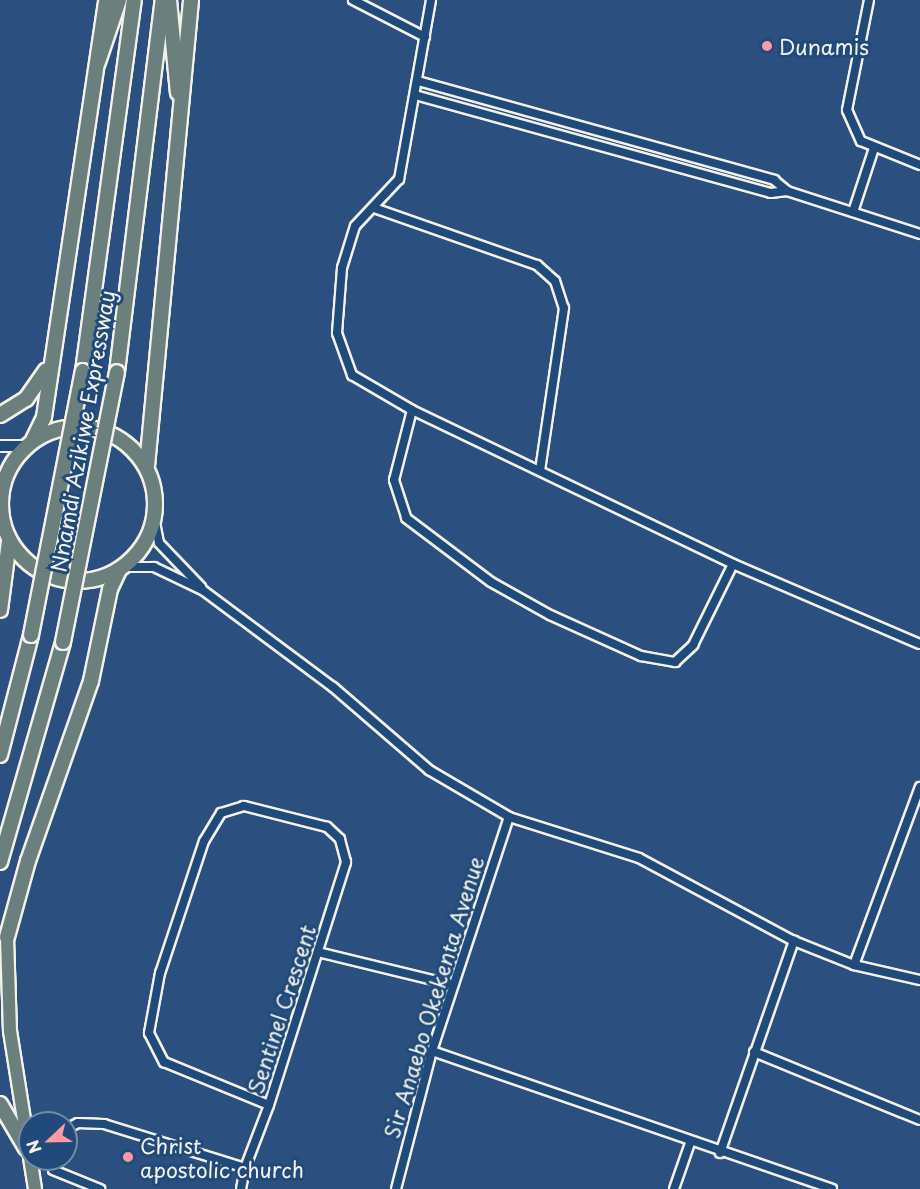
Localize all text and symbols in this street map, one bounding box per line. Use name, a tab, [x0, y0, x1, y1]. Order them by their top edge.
place label: Dunamis	[779, 33, 869, 59]
marker: Dunamis	[760, 39, 774, 53]
street label: Nnamdi Azikiwe Expressway	[44, 286, 120, 576]
street label: Sir Anaebo Okekenta Avenue	[378, 853, 488, 1141]
street label: Sentinel Crescent	[242, 920, 320, 1098]
north arrow	[18, 1111, 78, 1171]
place label: Christ apostolic church	[140, 1132, 304, 1182]
text: N	[20, 1137, 47, 1157]
marker: Christ apostolic church	[121, 1150, 135, 1164]

